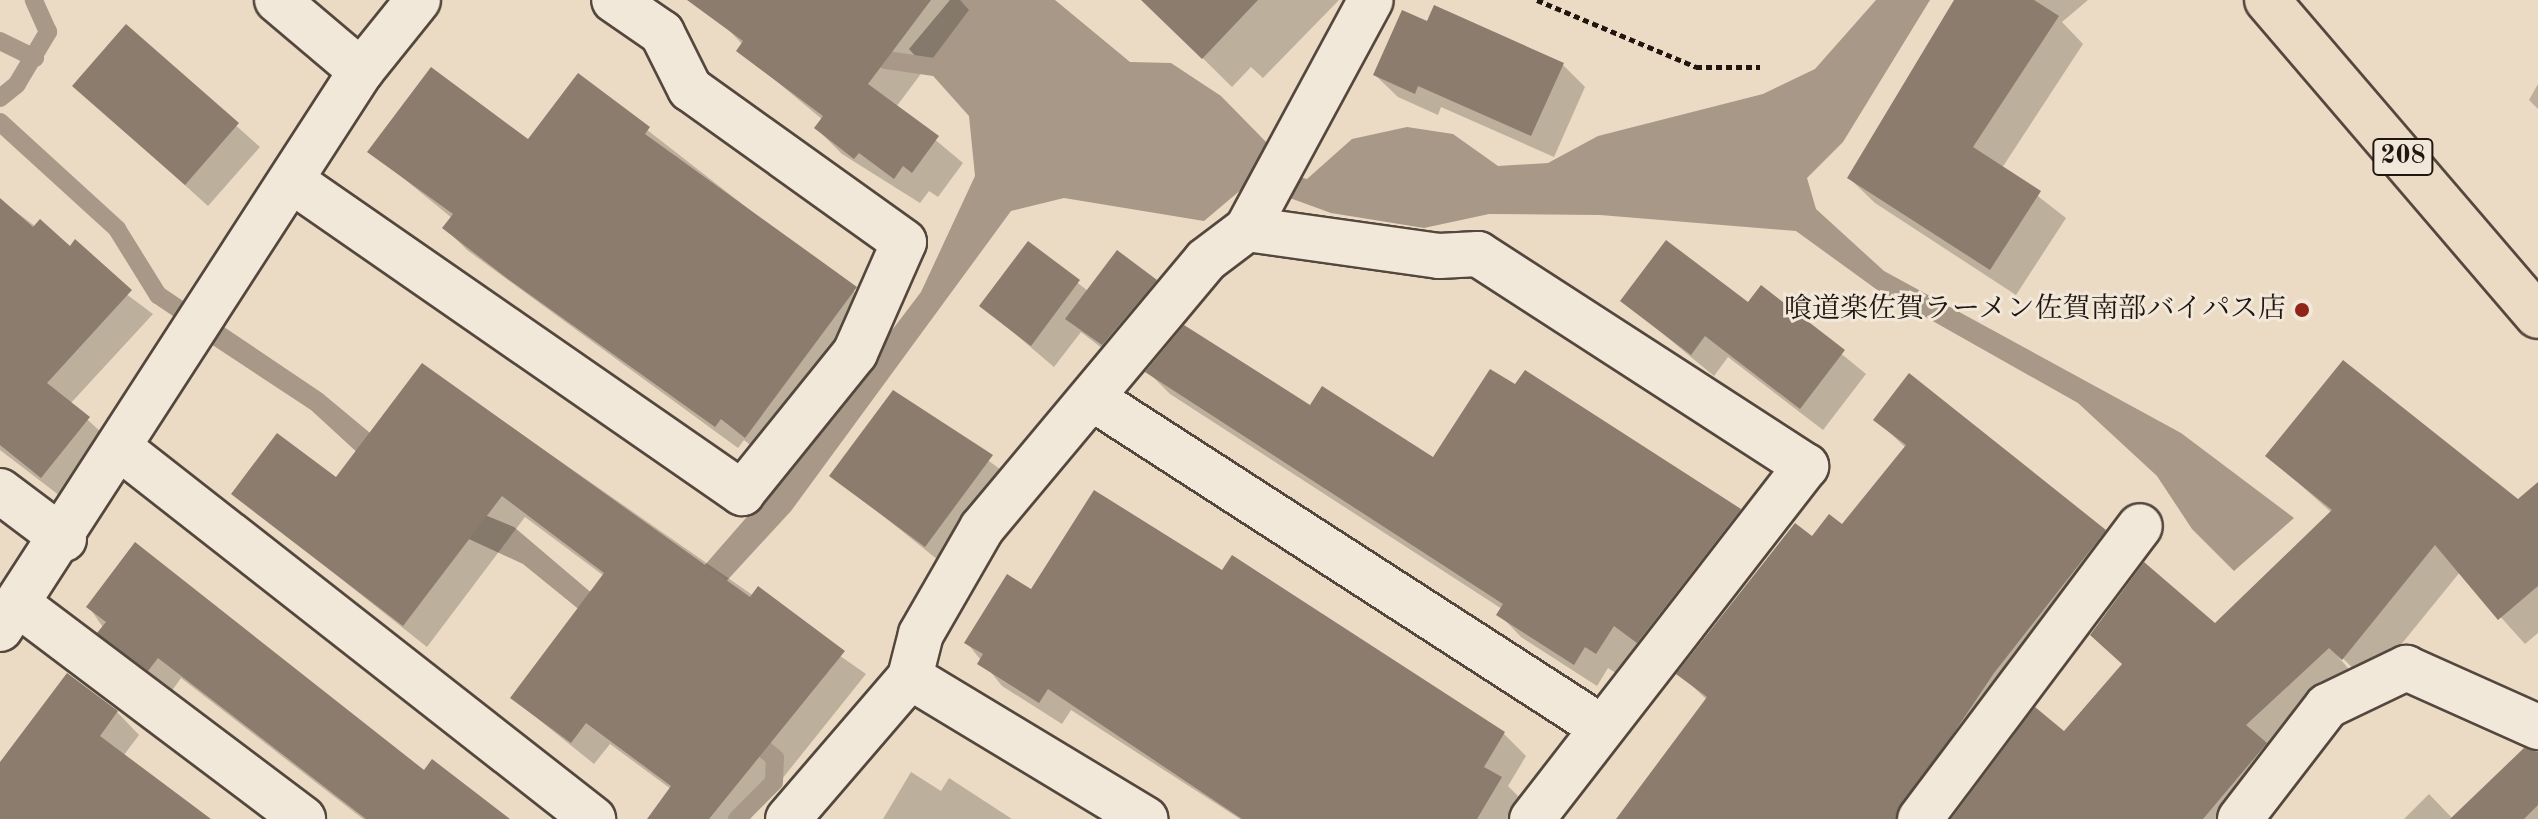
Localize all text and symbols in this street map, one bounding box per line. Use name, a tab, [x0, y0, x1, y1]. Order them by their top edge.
road number: 208	[2371, 135, 2435, 179]
place label: 喰道楽佐賀ラーメン佐賀南部バイパス店	[1782, 293, 2286, 327]
marker: 喰道楽佐賀ラーメン佐賀南部バイパス店	[2293, 301, 2311, 319]

